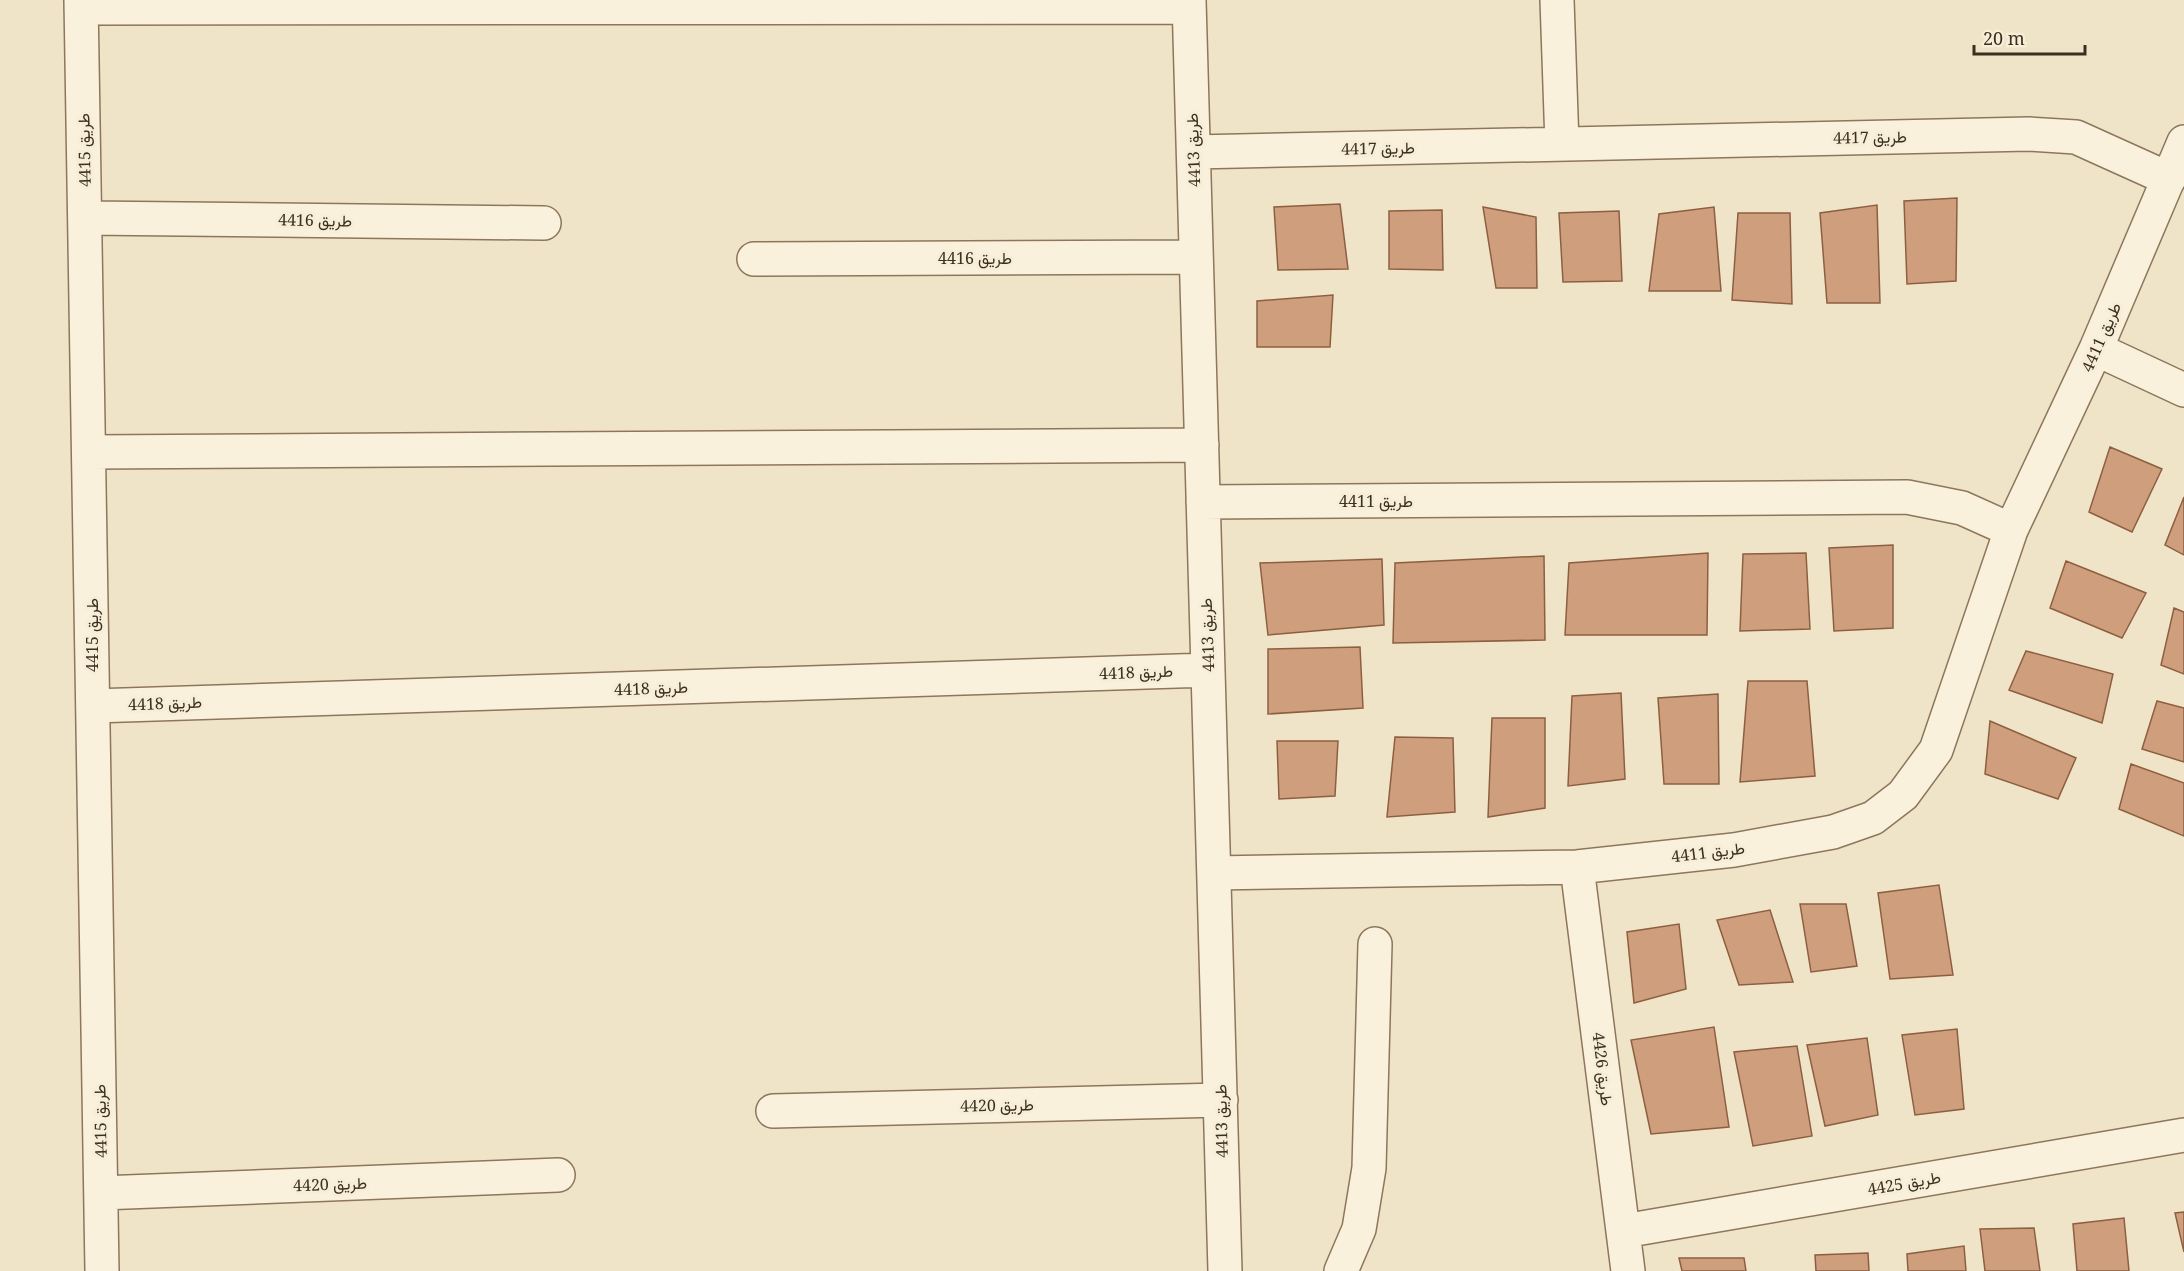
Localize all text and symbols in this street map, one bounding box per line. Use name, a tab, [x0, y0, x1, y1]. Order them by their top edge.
scale bar	[1974, 18, 2085, 56]
text: 20 m	[1983, 26, 2025, 50]
street label: طريق 4415	[72, 113, 96, 187]
street label: طريق 4413	[1181, 113, 1205, 187]
street label: طريق 4417	[1833, 125, 1907, 149]
street label: طريق 4417	[1341, 136, 1415, 160]
street label: طريق 4416	[278, 208, 352, 232]
street label: طريق 4416	[938, 247, 1012, 269]
street label: طريق 4411	[2076, 299, 2126, 375]
street label: طريق 4411	[1339, 490, 1413, 512]
street label: طريق 4415	[81, 598, 103, 672]
street label: طريق 4413	[1195, 598, 1219, 672]
street label: طريق 4418	[1099, 660, 1173, 684]
street label: طريق 4418	[614, 676, 688, 700]
street label: طريق 4418	[128, 691, 202, 715]
street label: طريق 4411	[1670, 837, 1746, 867]
street label: طريق 4426	[1588, 1031, 1618, 1107]
street label: طريق 4415	[88, 1084, 112, 1158]
street label: طريق 4413	[1209, 1084, 1233, 1158]
street label: طريق 4420	[960, 1093, 1034, 1117]
street label: طريق 4425	[1866, 1166, 1942, 1200]
street label: طريق 4420	[293, 1172, 367, 1196]

